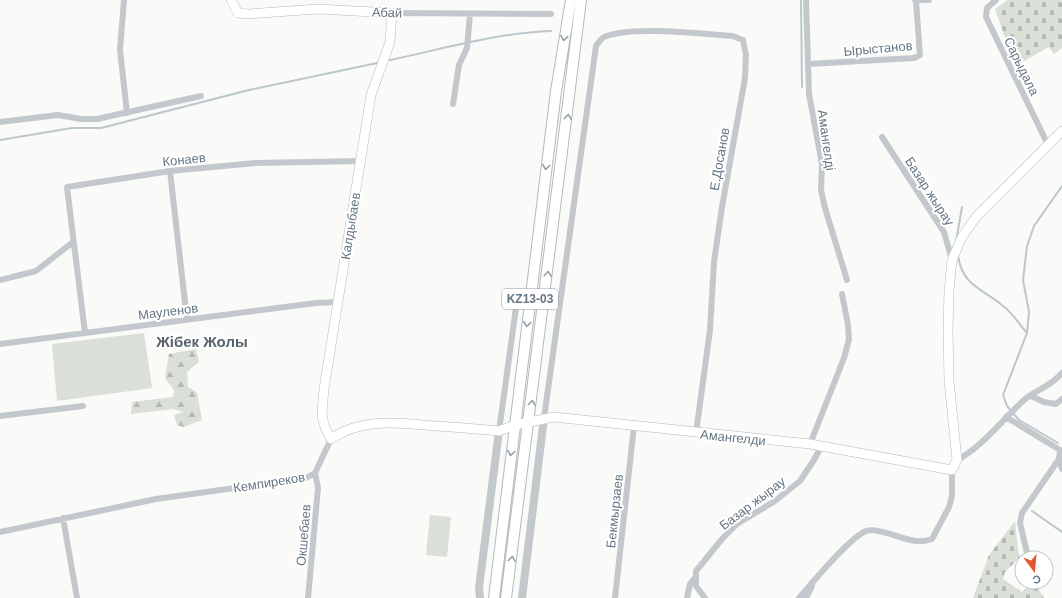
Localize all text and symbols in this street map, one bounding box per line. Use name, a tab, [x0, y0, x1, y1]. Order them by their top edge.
street label: Абай	[372, 4, 402, 21]
one-way arrow	[560, 35, 569, 42]
street label: Сарыдала	[1001, 35, 1042, 98]
street label: Ырыстанов	[843, 38, 913, 59]
street label: Амангелді	[815, 109, 838, 172]
one-way arrow	[563, 114, 572, 120]
street label: Е.Досанов	[707, 126, 732, 192]
street label: Конаев	[162, 150, 206, 169]
street label: Базар жырау	[902, 154, 958, 229]
one-way arrow	[542, 164, 551, 170]
street label: Калдыбаев	[338, 191, 363, 261]
one-way arrow	[543, 271, 552, 277]
road number: KZ13-03	[502, 289, 558, 309]
street label: Мауленов	[137, 300, 199, 323]
one-way arrow	[523, 321, 532, 327]
district label: Жібек Жолы	[155, 333, 248, 350]
one-way arrow	[527, 400, 536, 406]
street label: Амангелди	[699, 427, 766, 448]
one-way arrow	[507, 450, 516, 456]
street label: Кемпиреков	[232, 469, 306, 496]
street label: Бекмырзаев	[603, 473, 626, 549]
street label: Базар жырау	[716, 473, 789, 533]
street label: Окшебаев	[293, 504, 314, 566]
north arrow	[1014, 550, 1054, 590]
one-way arrow	[507, 556, 516, 562]
text: С	[1031, 573, 1042, 586]

